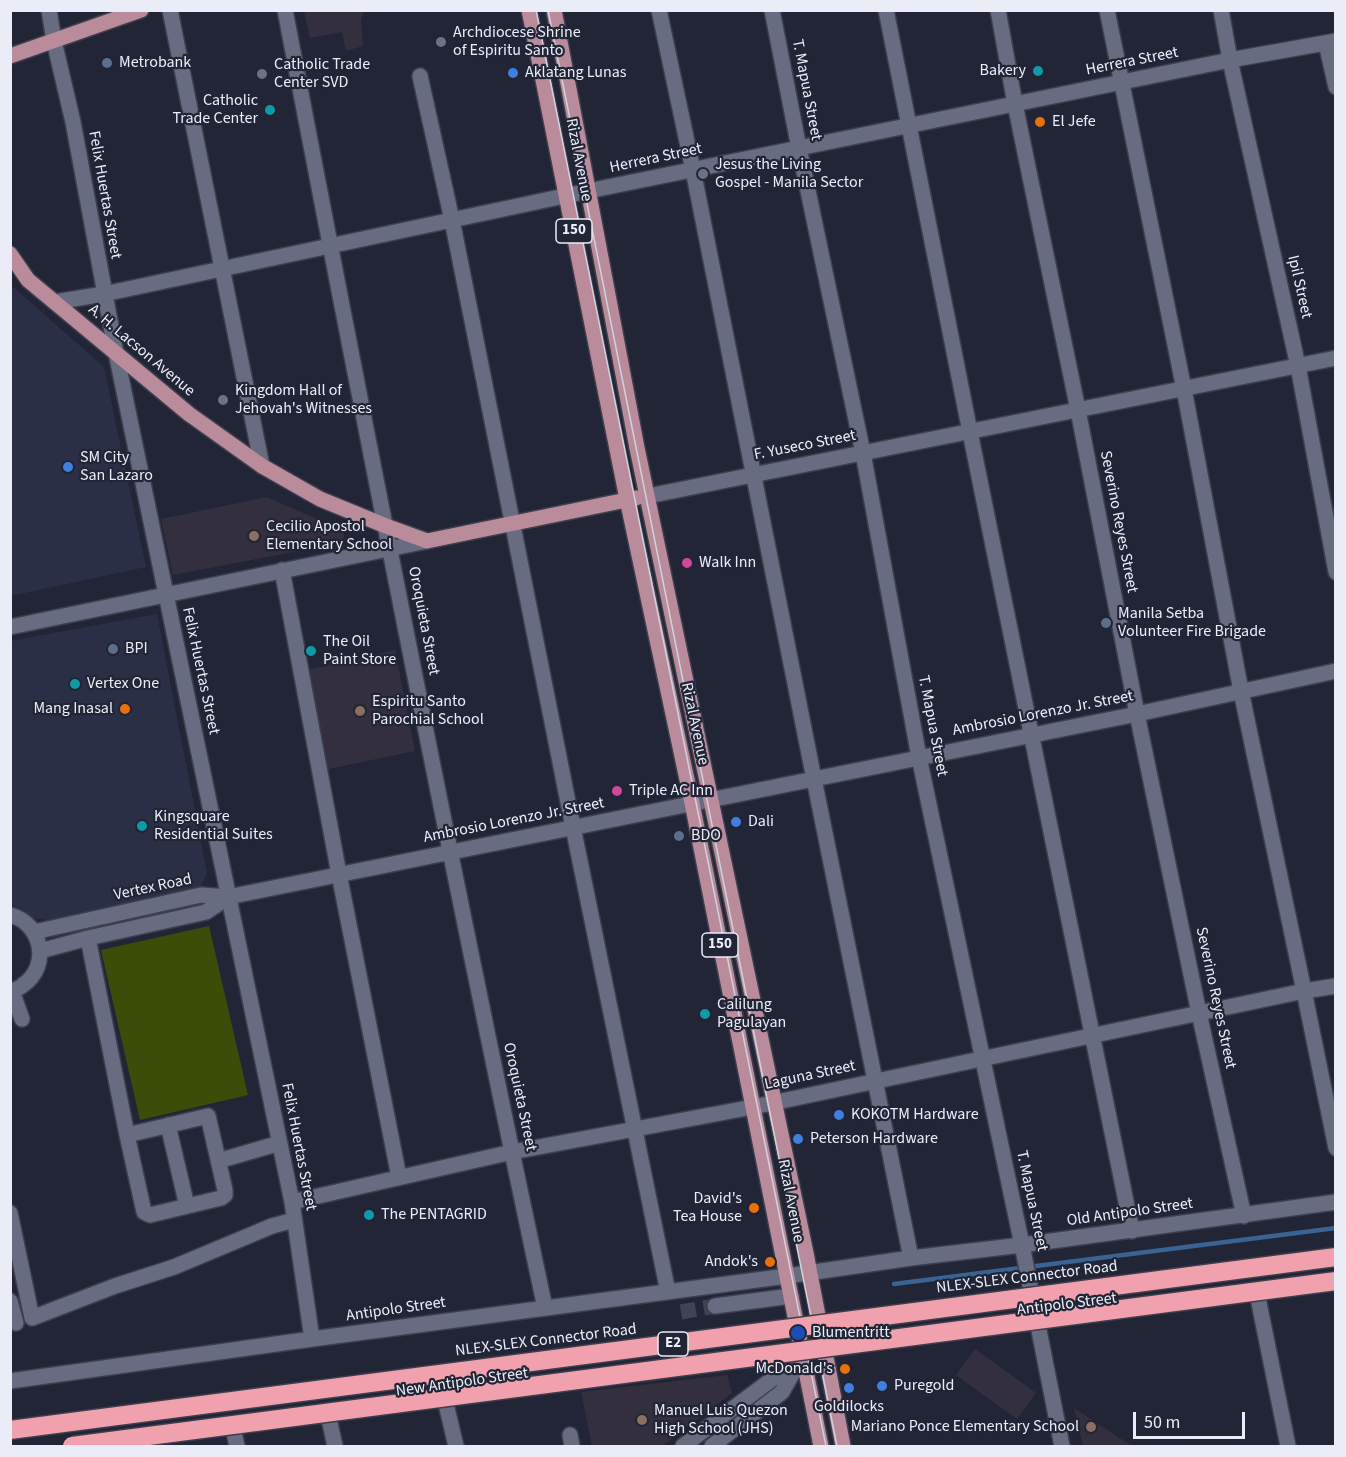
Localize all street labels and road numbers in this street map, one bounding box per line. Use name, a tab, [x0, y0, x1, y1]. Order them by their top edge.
street label: T. Mapua Street	[787, 38, 825, 142]
street label: Herrera Street	[1084, 44, 1180, 80]
street label: Rizal Avenue	[561, 117, 595, 203]
street label: Felix Huertas Street	[83, 129, 125, 261]
street label: Herrera Street	[608, 140, 704, 178]
road number: 150	[556, 219, 592, 243]
street label: Ipil Street	[1282, 253, 1316, 321]
street label: A. H. Lacson Avenue	[84, 301, 198, 401]
street label: F. Yuseco Street	[752, 427, 858, 465]
street label: Severino Reyes Street	[1095, 449, 1141, 595]
street label: Oroquieta Street	[403, 565, 443, 677]
street label: Felix Huertas Street	[177, 606, 223, 736]
street label: T. Mapua Street	[913, 674, 951, 778]
street label: Rizal Avenue	[676, 681, 712, 767]
street label: Ambrosio Lorenzo Jr. Street	[951, 687, 1135, 741]
street label: Ambrosio Lorenzo Jr. Street	[422, 794, 606, 848]
street label: Vertex Road	[112, 870, 194, 906]
street label: Severino Reyes Street	[1191, 925, 1239, 1071]
road number: 150	[702, 933, 738, 957]
street label: Oroquieta Street	[498, 1041, 540, 1153]
street label: Laguna Street	[763, 1057, 857, 1095]
street label: Felix Huertas Street	[276, 1082, 320, 1212]
street label: T. Mapua Street	[1011, 1149, 1051, 1253]
street label: Rizal Avenue	[773, 1158, 807, 1244]
street label: Old Antipolo Street	[1066, 1195, 1194, 1231]
street label: NLEX-SLEX Connector Road	[935, 1257, 1119, 1299]
street label: Antipolo Street	[1016, 1289, 1118, 1321]
street label: Antipolo Street	[345, 1294, 447, 1326]
street label: NLEX-SLEX Connector Road	[454, 1320, 638, 1362]
road number: E2	[658, 1332, 688, 1356]
street label: New Antipolo Street	[395, 1364, 529, 1402]

